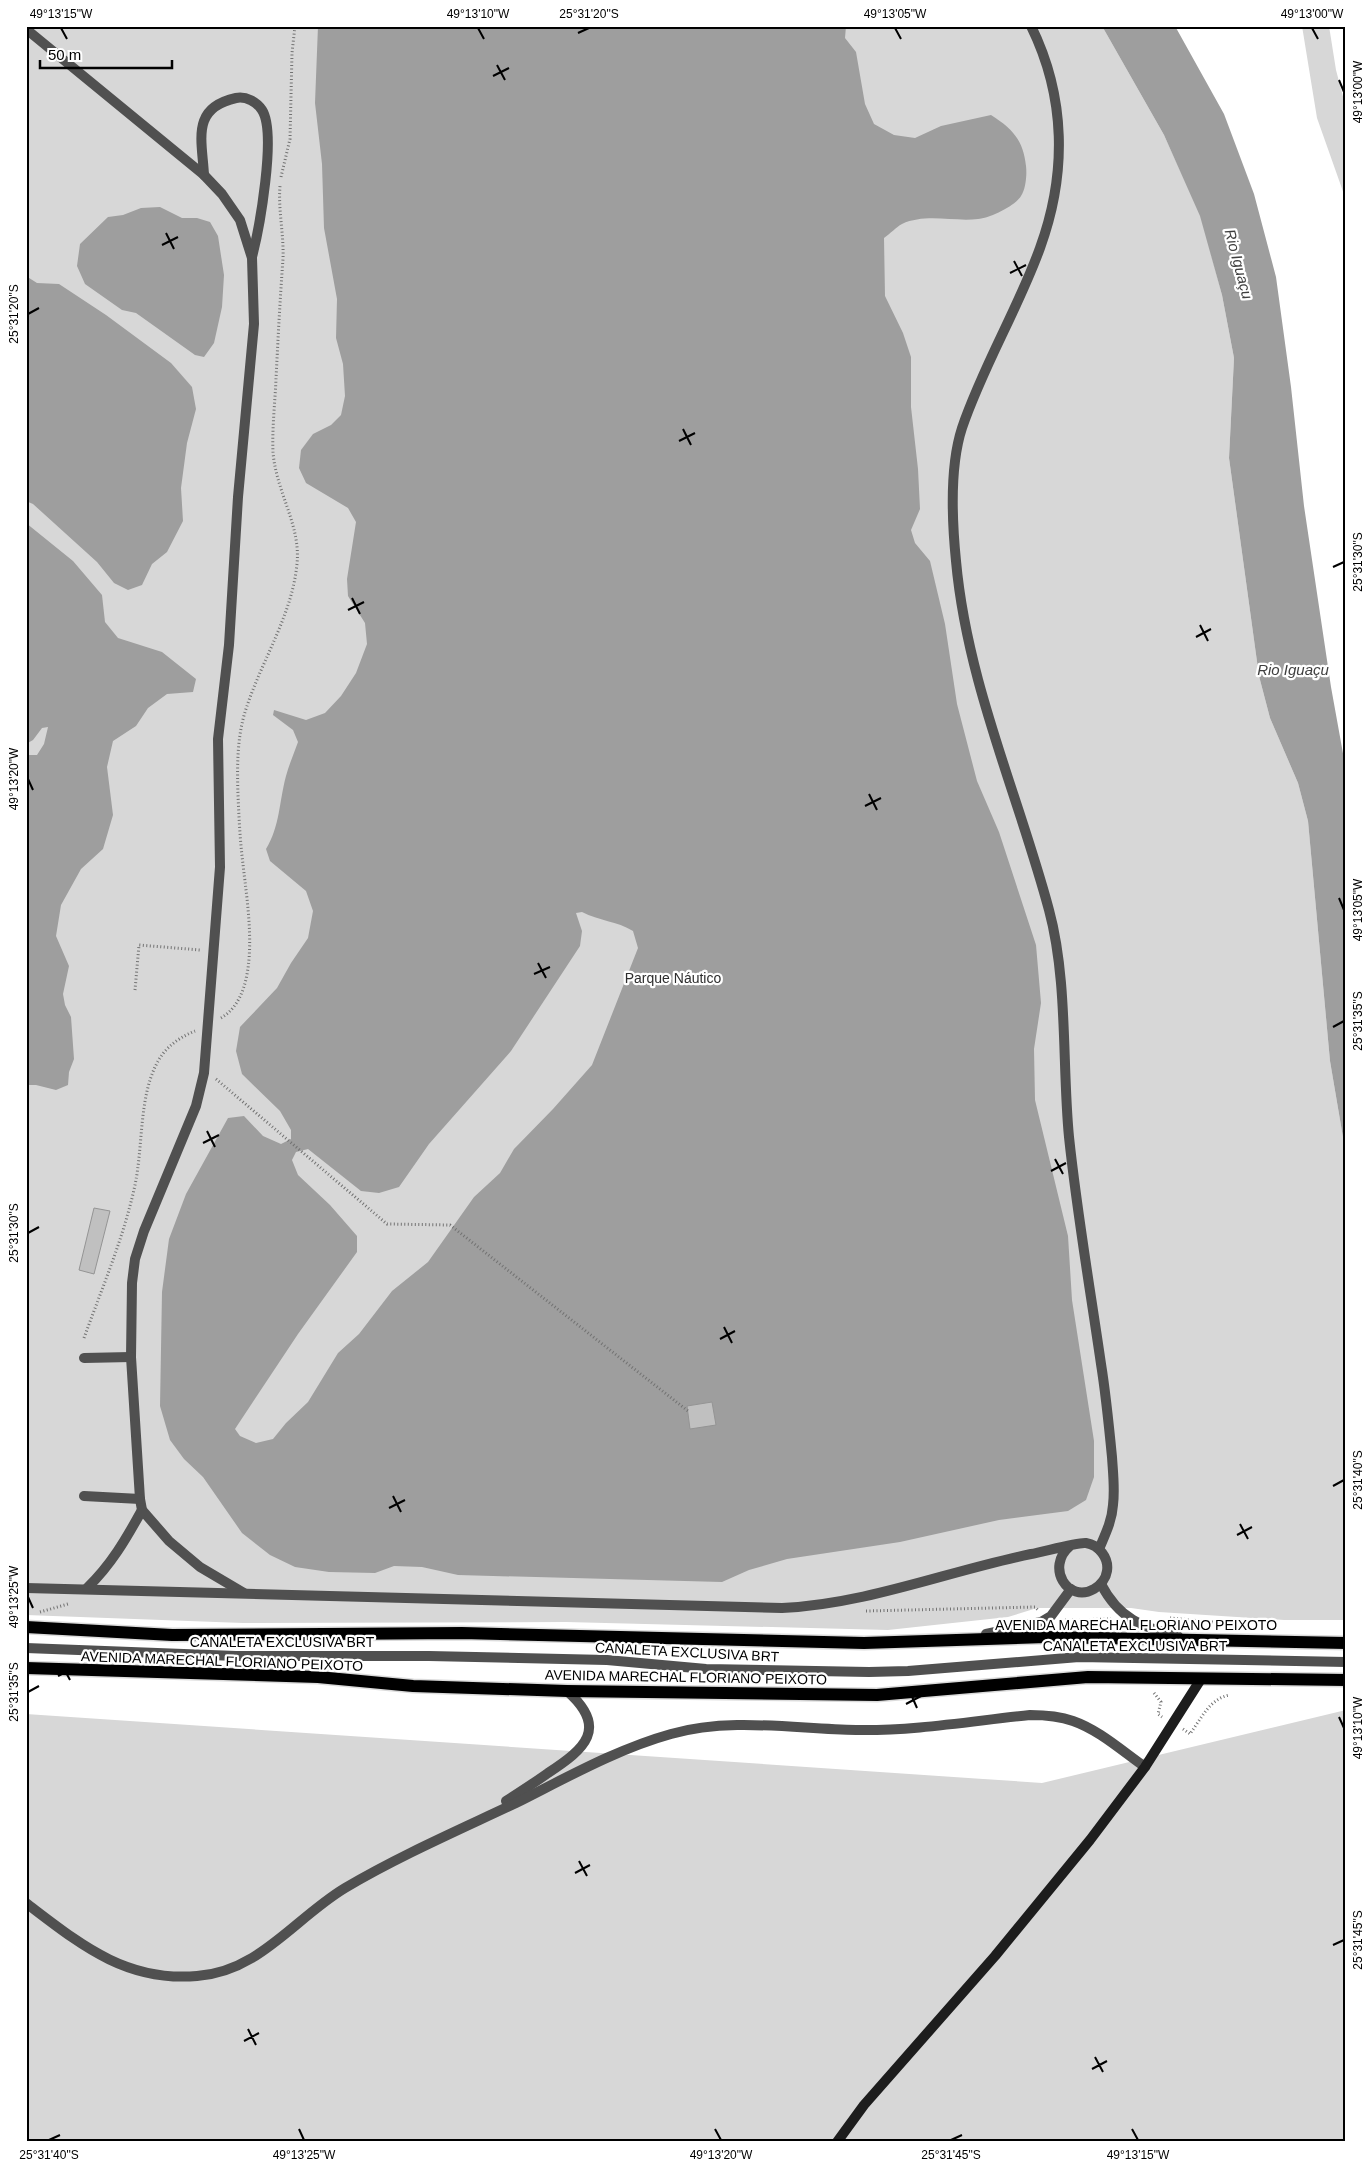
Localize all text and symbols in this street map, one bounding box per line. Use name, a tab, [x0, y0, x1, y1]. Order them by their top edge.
text: 49°13'15"W	[30, 7, 93, 21]
text: 49°13'10"W	[447, 7, 510, 21]
text: 25°31'20"S	[559, 7, 619, 21]
text: 49°13'05"W	[864, 7, 927, 21]
text: 49°13'00"W	[1281, 7, 1344, 21]
scale bar	[40, 38, 172, 70]
text: 50 m	[48, 46, 81, 63]
text: 49°13'00"W	[1351, 60, 1365, 123]
water label: Rio Iguaçu	[1222, 227, 1257, 301]
text: 25°31'20"S	[7, 284, 21, 344]
text: 25°31'30"S	[1351, 532, 1365, 592]
water label: Rio Iguaçu	[1257, 661, 1330, 678]
text: 49°13'20"W	[7, 747, 21, 810]
text: 49°13'05"W	[1351, 878, 1365, 941]
park label: Parque Náutico	[625, 970, 721, 986]
text: 25°31'35"S	[1351, 991, 1365, 1051]
text: 25°31'30"S	[7, 1203, 21, 1263]
text: 25°31'40"S	[1351, 1450, 1365, 1510]
text: 49°13'25"W	[7, 1565, 21, 1628]
street label: AVENIDA MARECHAL FLORIANO PEIXOTO	[995, 1617, 1277, 1633]
street label: CANALETA EXCLUSIVA BRT	[190, 1634, 375, 1650]
street label: CANALETA EXCLUSIVA BRT	[1043, 1638, 1228, 1654]
street label: CANALETA EXCLUSIVA BRT	[595, 1639, 780, 1665]
street label: AVENIDA MARECHAL FLORIANO PEIXOTO	[81, 1648, 363, 1674]
text: 25°31'35"S	[7, 1662, 21, 1722]
street label: AVENIDA MARECHAL FLORIANO PEIXOTO	[545, 1667, 827, 1687]
text: 49°13'10"W	[1351, 1696, 1365, 1759]
text: 25°31'45"S	[1351, 1910, 1365, 1970]
text: 25°31'40"S	[19, 2148, 79, 2162]
text: 49°13'25"W	[273, 2148, 336, 2162]
text: 49°13'20"W	[690, 2148, 753, 2162]
text: 25°31'45"S	[921, 2148, 981, 2162]
text: 49°13'15"W	[1107, 2148, 1170, 2162]

